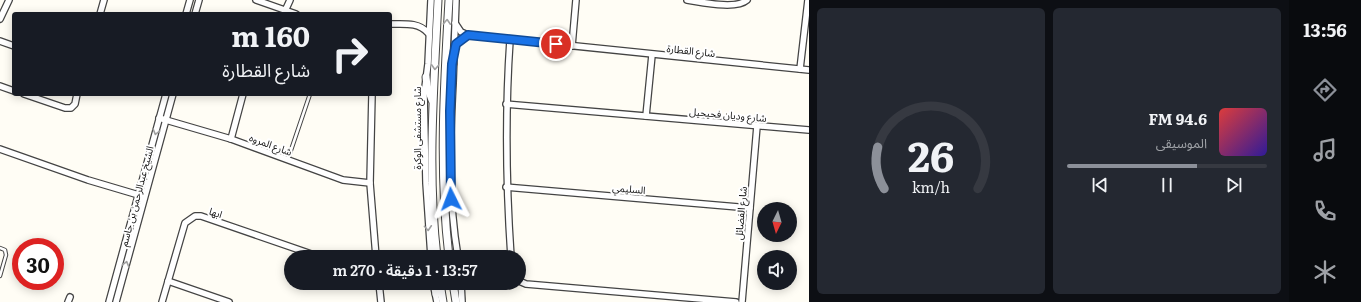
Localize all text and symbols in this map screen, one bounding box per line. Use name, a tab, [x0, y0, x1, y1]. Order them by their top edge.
text: 160 m	[231, 14, 310, 56]
text: 13:56	[1303, 16, 1347, 43]
one-way arrow	[443, 19, 452, 25]
pin	[539, 27, 573, 61]
icon: right	[324, 28, 376, 80]
icon: arrive	[545, 33, 567, 55]
street label: شارع القطارة	[666, 40, 716, 61]
text: شارع القطارة	[222, 56, 310, 83]
one-way arrow	[430, 64, 439, 70]
icon: directions	[1311, 76, 1339, 104]
street label: شارع مستشفى الوكرة	[409, 86, 425, 170]
street label: شارع وديان فحيحيل	[689, 103, 767, 126]
text: 94.6 FM	[1148, 107, 1207, 130]
text: 26	[908, 123, 954, 185]
one-way arrow	[152, 129, 160, 135]
street label: شارع المروه	[247, 129, 295, 160]
text: الموسيقى	[1156, 133, 1207, 152]
icon: music	[1311, 136, 1339, 164]
street label: الشيخ عبدالرحمن بن جاسم	[115, 144, 158, 248]
icon: previous	[1089, 174, 1111, 196]
icon: pause	[1156, 174, 1178, 196]
icon: next	[1223, 174, 1245, 196]
text: km/h	[912, 176, 951, 197]
position arrow	[430, 178, 472, 220]
street label: السليمي	[612, 179, 646, 198]
street label: شارع الفضائل	[730, 185, 751, 241]
icon: phone	[1311, 197, 1339, 225]
north arrow	[757, 202, 797, 242]
map controls	[757, 202, 797, 290]
street label: ابها	[207, 203, 225, 221]
one-way arrow	[424, 225, 433, 231]
speed limit sign: 30	[12, 238, 64, 290]
button: sound	[757, 250, 797, 290]
text: 13:57 · 1 دقيقة · 270 m	[332, 258, 478, 281]
icon: climate	[1311, 258, 1339, 286]
one-way arrow	[121, 261, 130, 268]

